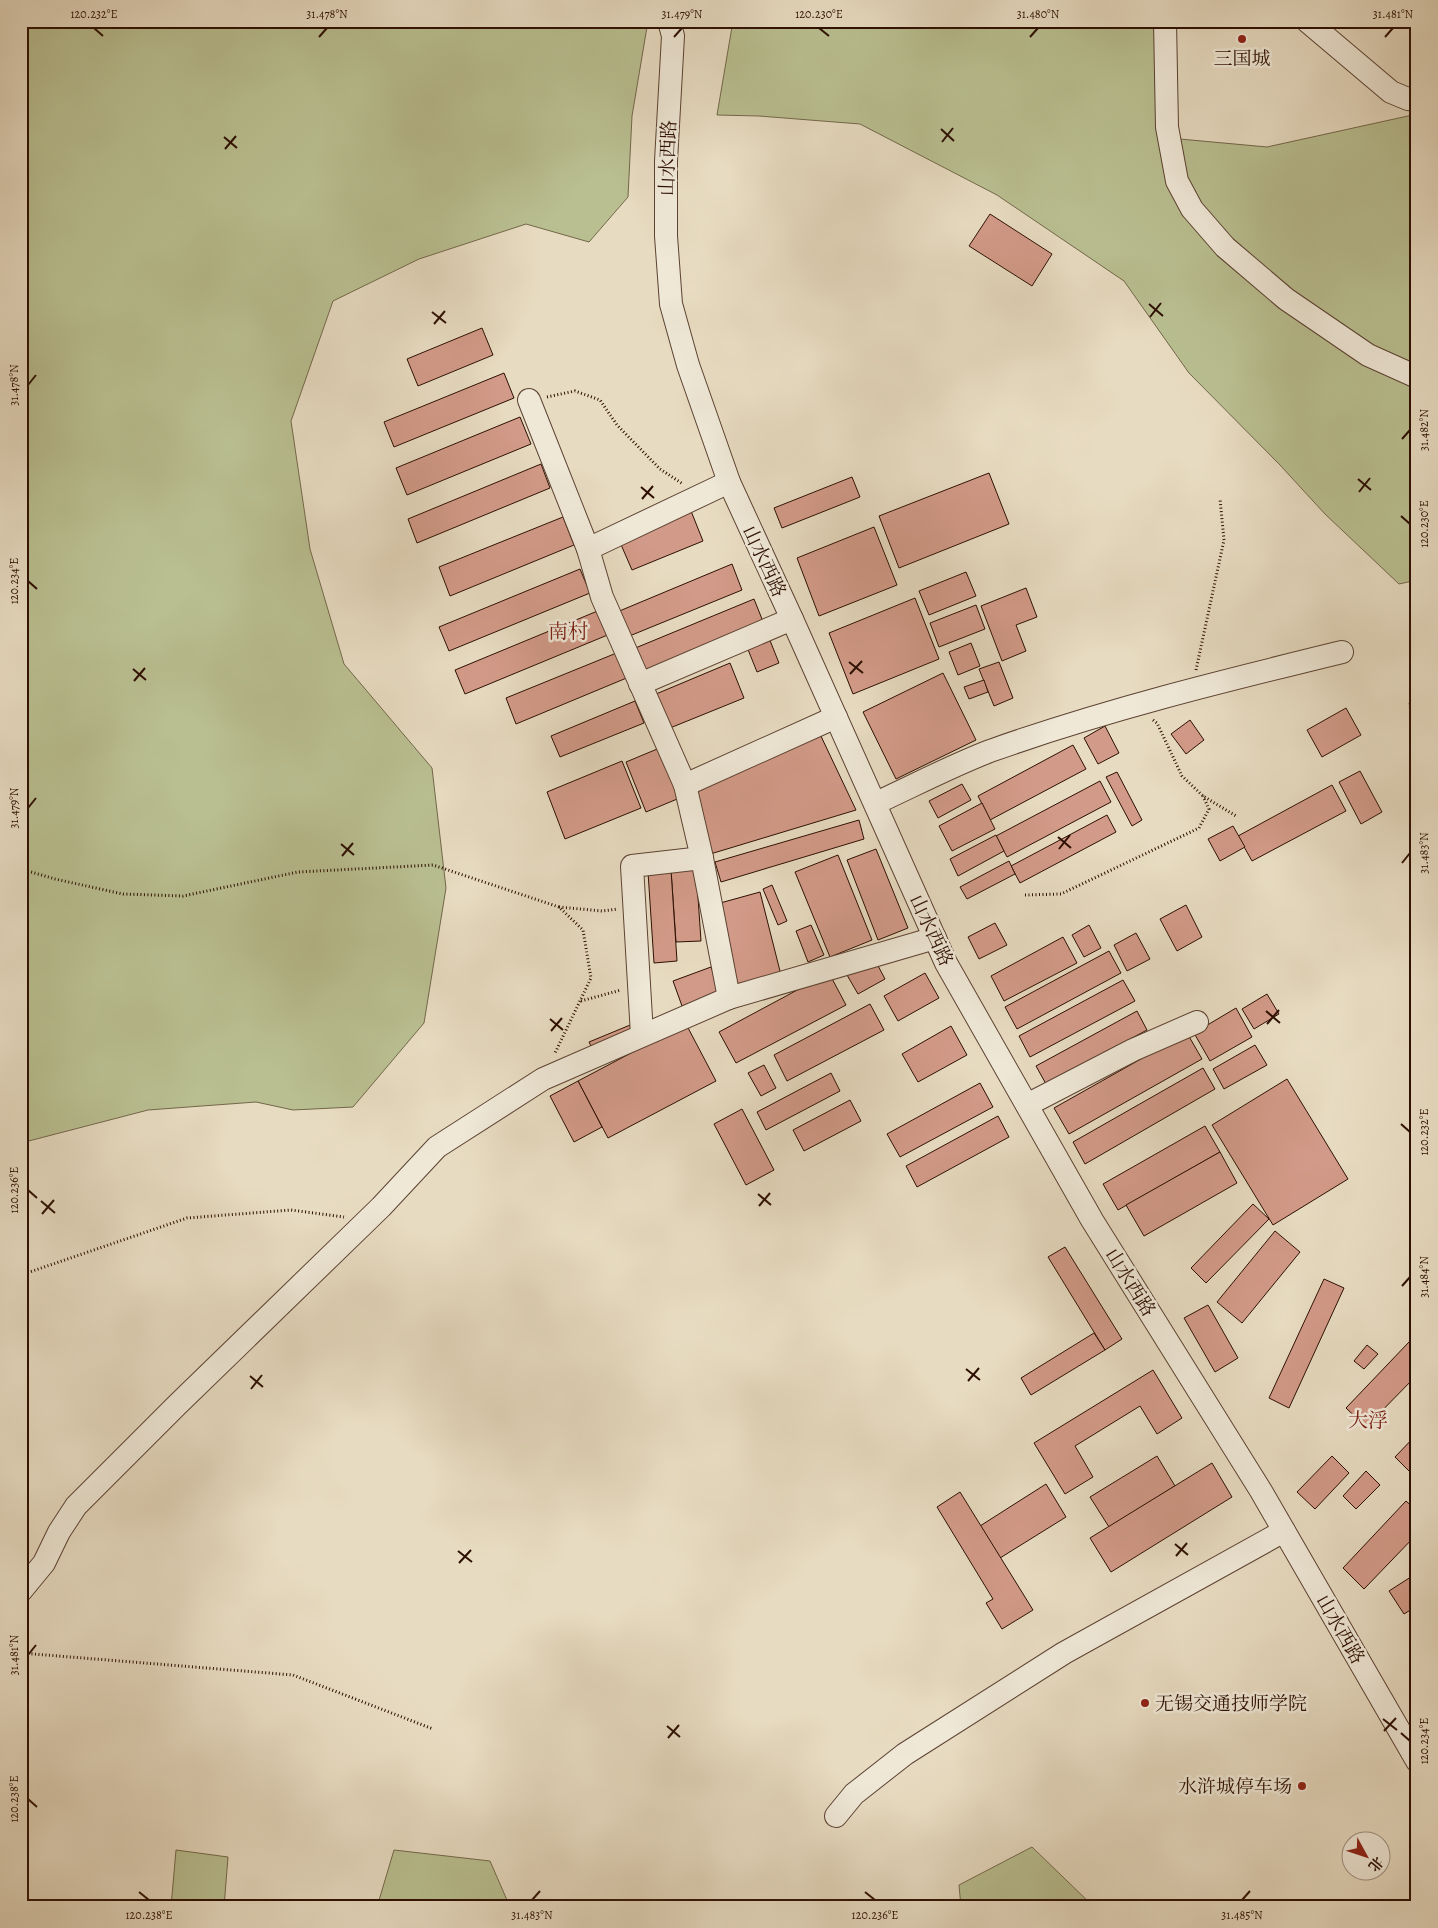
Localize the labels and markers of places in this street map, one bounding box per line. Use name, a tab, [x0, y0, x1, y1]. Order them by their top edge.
marker: 三国城	[1236, 33, 1248, 45]
place label: 三国城	[1213, 46, 1271, 72]
place label: 无锡交通技师学院	[1155, 1691, 1307, 1717]
marker: 无锡交通技师学院	[1139, 1697, 1151, 1709]
place label: 水浒城停车场	[1178, 1774, 1292, 1800]
marker: 水浒城停车场	[1296, 1780, 1308, 1792]

